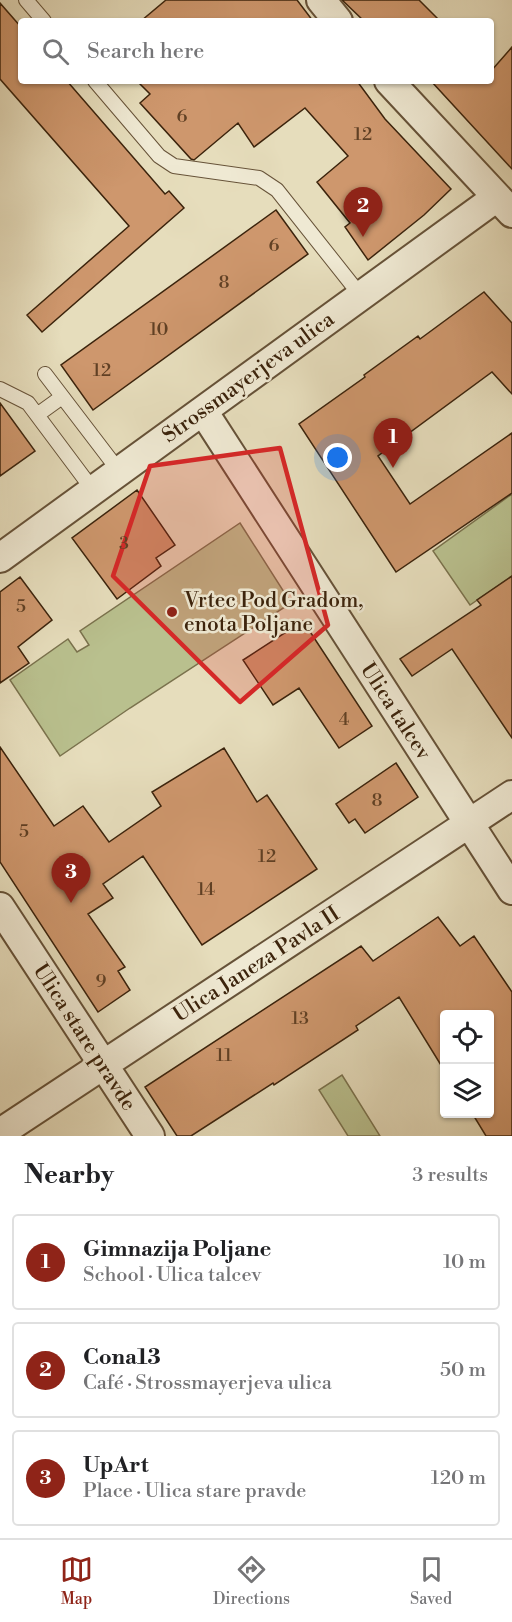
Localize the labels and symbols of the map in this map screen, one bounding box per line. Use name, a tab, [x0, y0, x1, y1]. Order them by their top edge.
house number: 6	[177, 105, 188, 128]
house number: 12	[354, 123, 372, 146]
pin: 2	[344, 188, 382, 237]
house number: 6	[269, 234, 280, 257]
house number: 8	[218, 271, 230, 294]
street label: Strossmayerjeva ulica	[157, 306, 340, 449]
house number: 10	[149, 318, 169, 341]
house number: 12	[93, 359, 111, 382]
pin: 1	[374, 418, 412, 468]
your location	[323, 443, 352, 472]
house number: 3	[119, 532, 129, 555]
place label: Vrtec Pod Gradom, enota Poljane	[183, 588, 363, 638]
house number: 5	[16, 595, 26, 618]
marker: Vrtec Pod Gradom, enota Poljane	[165, 605, 179, 619]
street label: Ulica talcev	[354, 658, 436, 765]
house number: 4	[339, 708, 350, 731]
house number: 8	[371, 789, 383, 812]
house number: 5	[19, 820, 29, 843]
house number: 12	[258, 845, 276, 868]
pin: 3	[52, 854, 90, 903]
house number: 14	[197, 878, 215, 901]
street label: Ulica Janeza Pavla II	[168, 901, 345, 1028]
street label: Ulica stare pravde	[27, 959, 141, 1116]
house number: 9	[96, 970, 107, 993]
house number: 13	[291, 1007, 309, 1030]
house number: 11	[216, 1044, 232, 1067]

